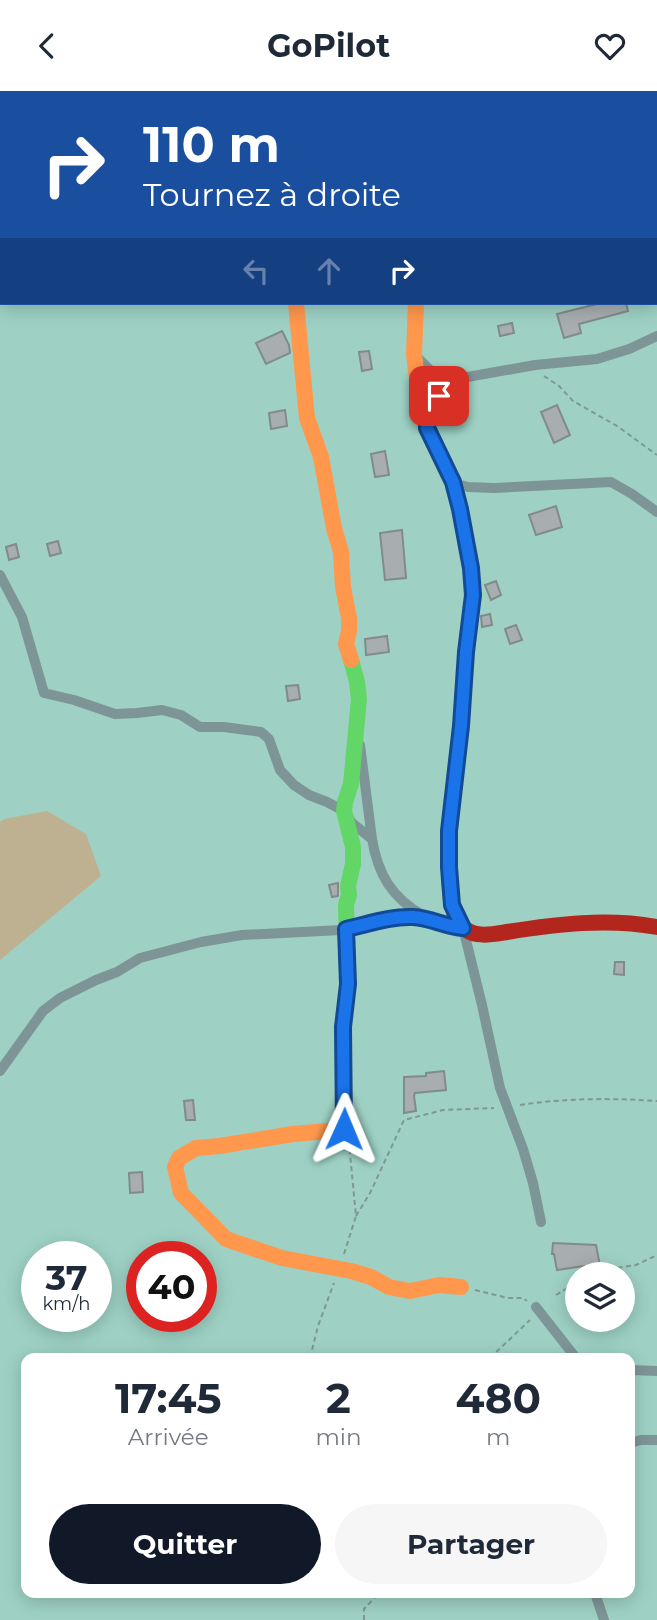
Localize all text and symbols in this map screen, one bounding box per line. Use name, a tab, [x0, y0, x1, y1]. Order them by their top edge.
text: GoPilot	[267, 26, 390, 65]
icon: back	[28, 27, 66, 65]
icon: heart	[591, 27, 629, 65]
text: 110 m	[143, 115, 280, 174]
icon: right	[28, 119, 119, 210]
text: Tournez à droite	[143, 175, 401, 214]
icon: left	[237, 252, 275, 290]
icon: ahead	[310, 252, 348, 290]
icon: right	[383, 252, 421, 290]
pin	[409, 366, 469, 426]
icon: arrive	[420, 377, 458, 415]
position arrow	[307, 1092, 381, 1166]
speed limit sign: 40	[126, 1241, 217, 1332]
text: 37	[45, 1256, 88, 1299]
map controls	[565, 1262, 635, 1332]
button: layers	[565, 1262, 635, 1332]
text: km/h	[42, 1293, 91, 1315]
text: 17:45	[115, 1372, 222, 1424]
text: 2	[326, 1372, 351, 1424]
text: 480	[455, 1372, 541, 1424]
text: Arrivée	[128, 1423, 209, 1451]
text: min	[315, 1423, 362, 1451]
text: m	[486, 1423, 510, 1451]
button: Quitter	[49, 1504, 321, 1584]
button: Partager	[335, 1504, 607, 1584]

